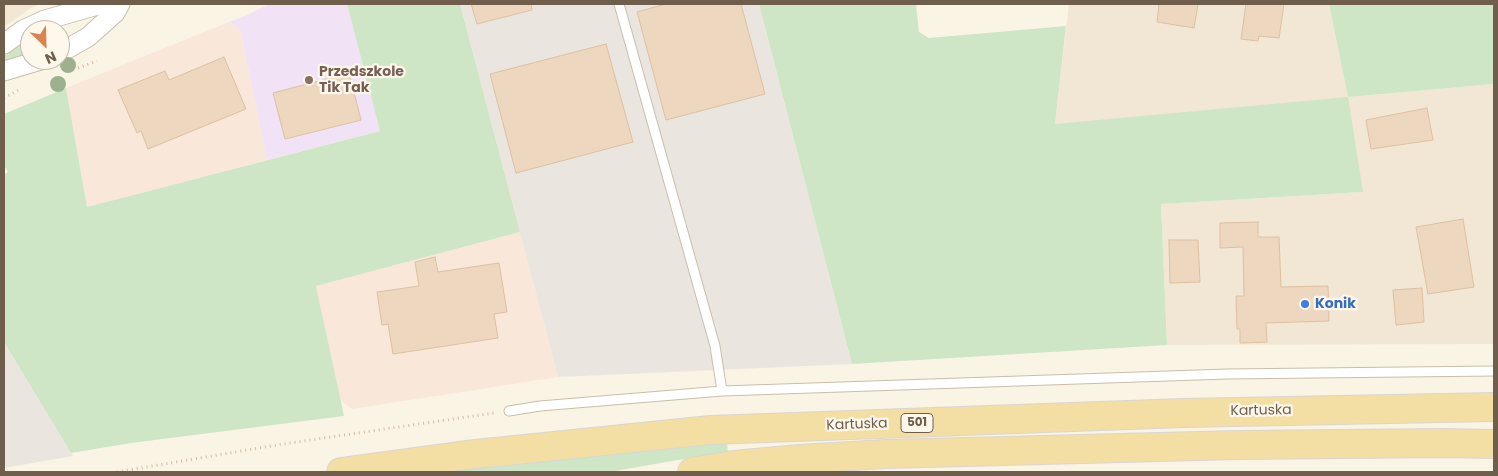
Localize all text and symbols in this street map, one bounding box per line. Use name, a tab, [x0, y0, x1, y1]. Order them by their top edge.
north arrow	[20, 20, 70, 70]
text: N	[42, 47, 60, 69]
place label: Przedszkole Tik Tak	[319, 64, 404, 96]
marker: Przedszkole Tik Tak	[303, 74, 315, 86]
place label: Konik	[1315, 296, 1356, 312]
marker: Konik	[1299, 298, 1311, 310]
street label: Kartuska	[1230, 402, 1292, 420]
road number: 501	[901, 413, 933, 432]
street label: Kartuska	[826, 416, 888, 434]

